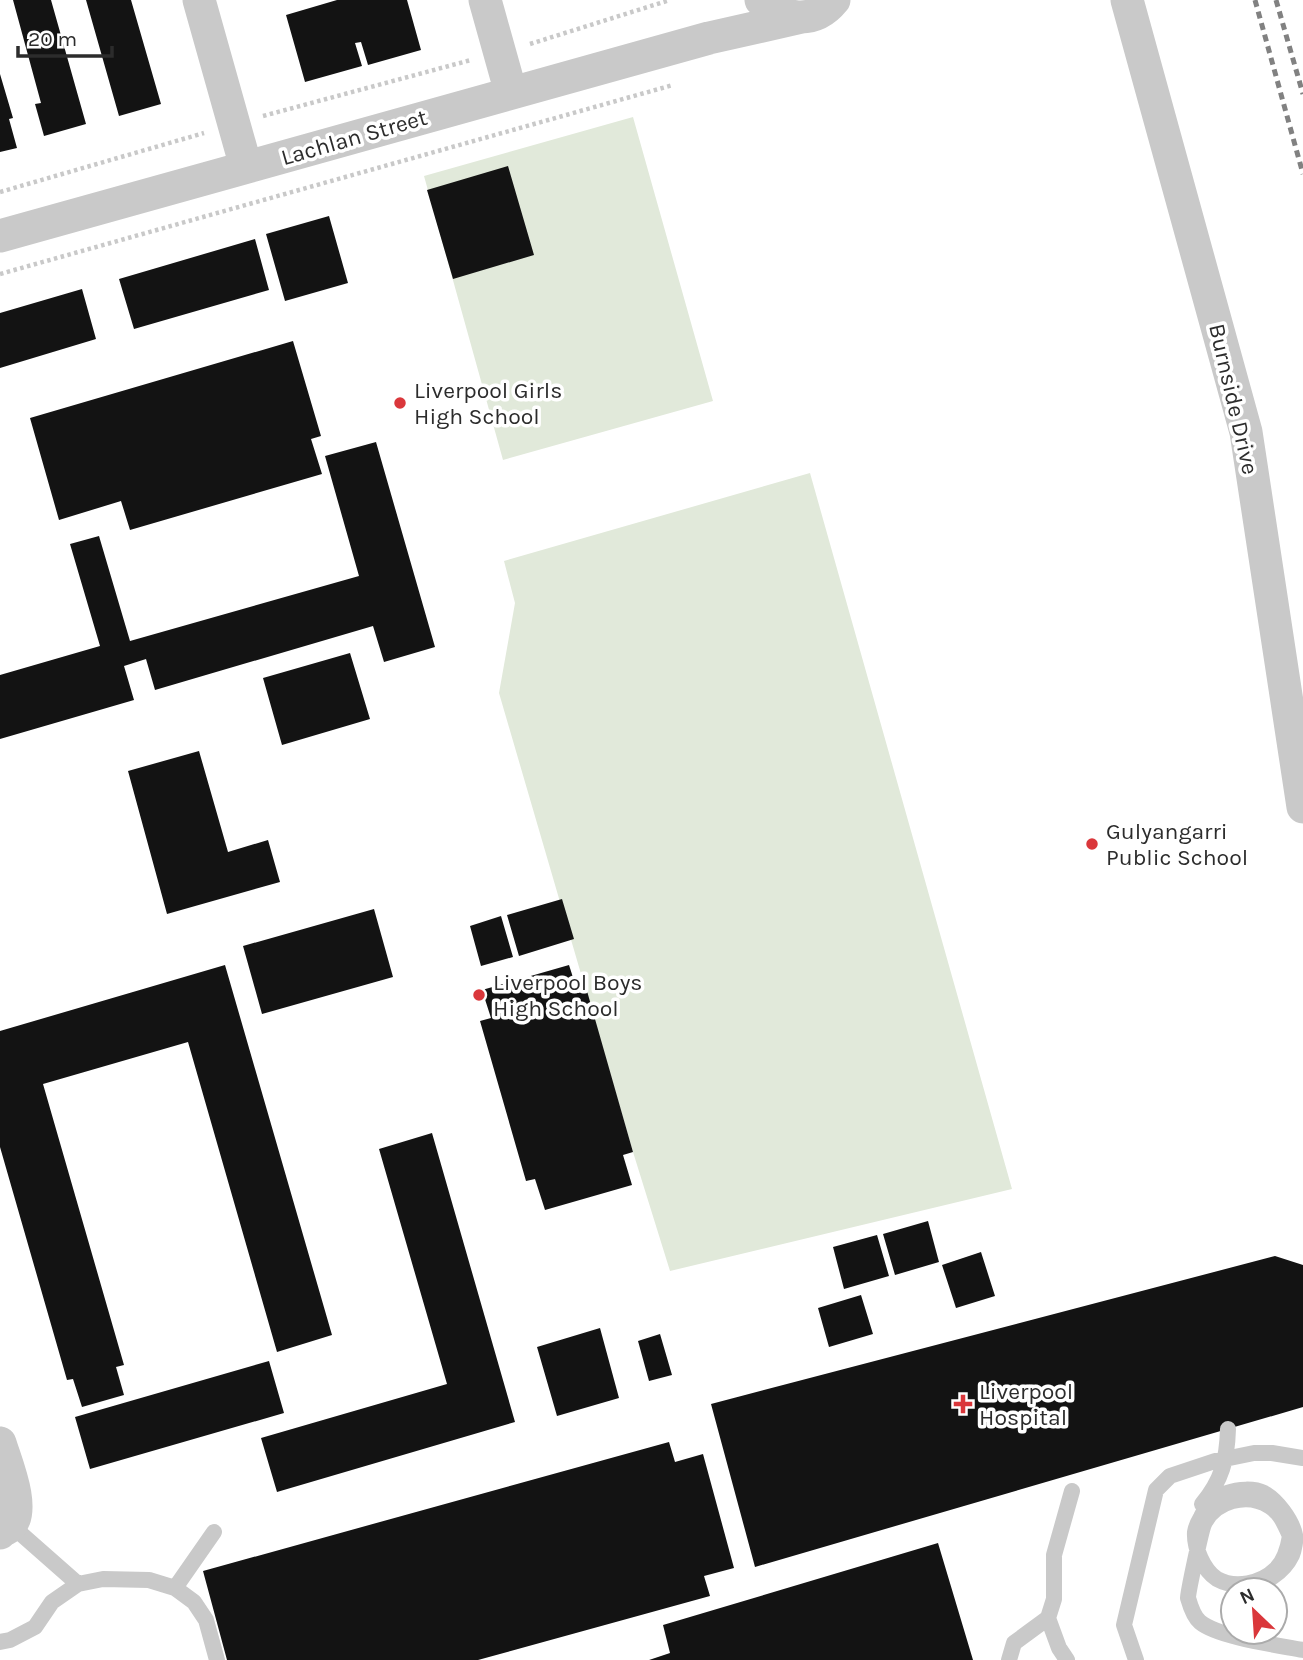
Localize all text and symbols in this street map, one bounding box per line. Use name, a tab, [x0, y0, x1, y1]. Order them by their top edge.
scale bar	[18, 14, 112, 58]
text: 20 m	[28, 27, 77, 51]
street label: Lachlan Street	[278, 104, 431, 171]
street label: Burnside Drive	[1203, 321, 1264, 477]
place label: Liverpool Girls High School	[414, 377, 562, 430]
marker: Liverpool Girls High School	[392, 395, 408, 411]
place label: Gulyangarri Public School	[1106, 818, 1248, 871]
marker: Gulyangarri Public School	[1084, 836, 1100, 852]
place label: Liverpool Boys High School	[493, 969, 642, 1022]
marker: Liverpool Boys High School	[471, 987, 487, 1003]
place label: Liverpool Hospital	[979, 1378, 1073, 1431]
marker: Liverpool Hospital	[953, 1394, 973, 1414]
north arrow	[1219, 1576, 1289, 1646]
text: N	[1236, 1584, 1258, 1609]

